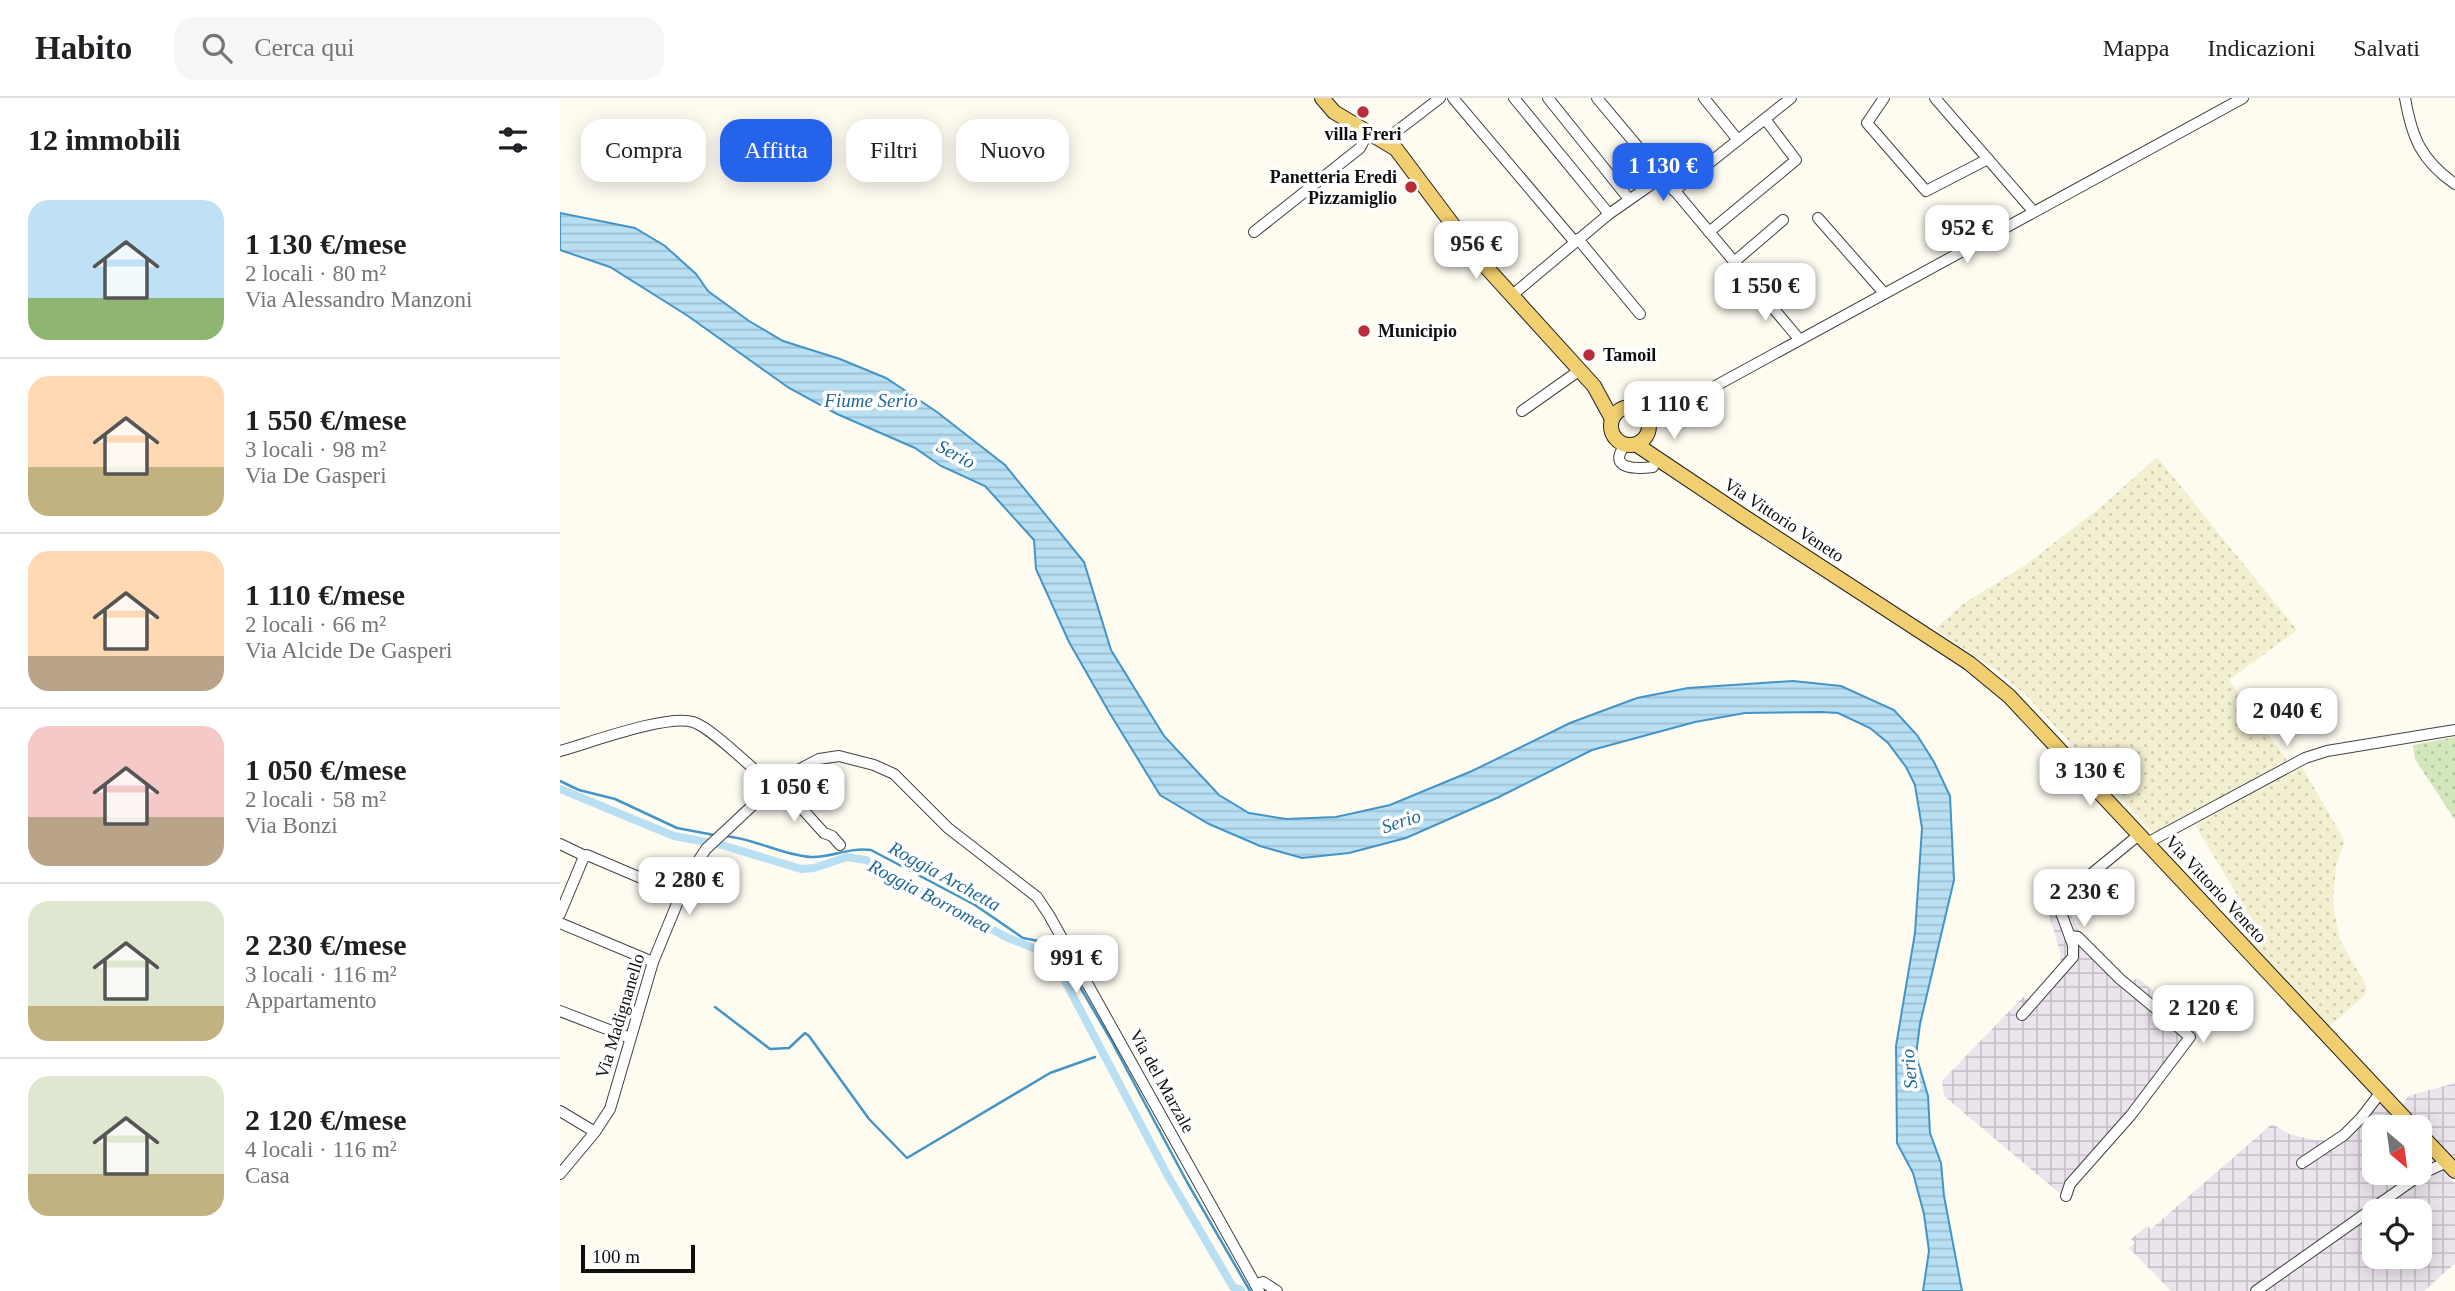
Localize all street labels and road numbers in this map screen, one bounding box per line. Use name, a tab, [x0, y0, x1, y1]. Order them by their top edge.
street label: Via Vittorio Veneto	[1720, 474, 1848, 566]
street label: Via Vittorio Veneto	[2161, 831, 2271, 947]
street label: Via Madignanello	[592, 951, 648, 1081]
street label: Via del Marzale	[1125, 1026, 1199, 1136]

